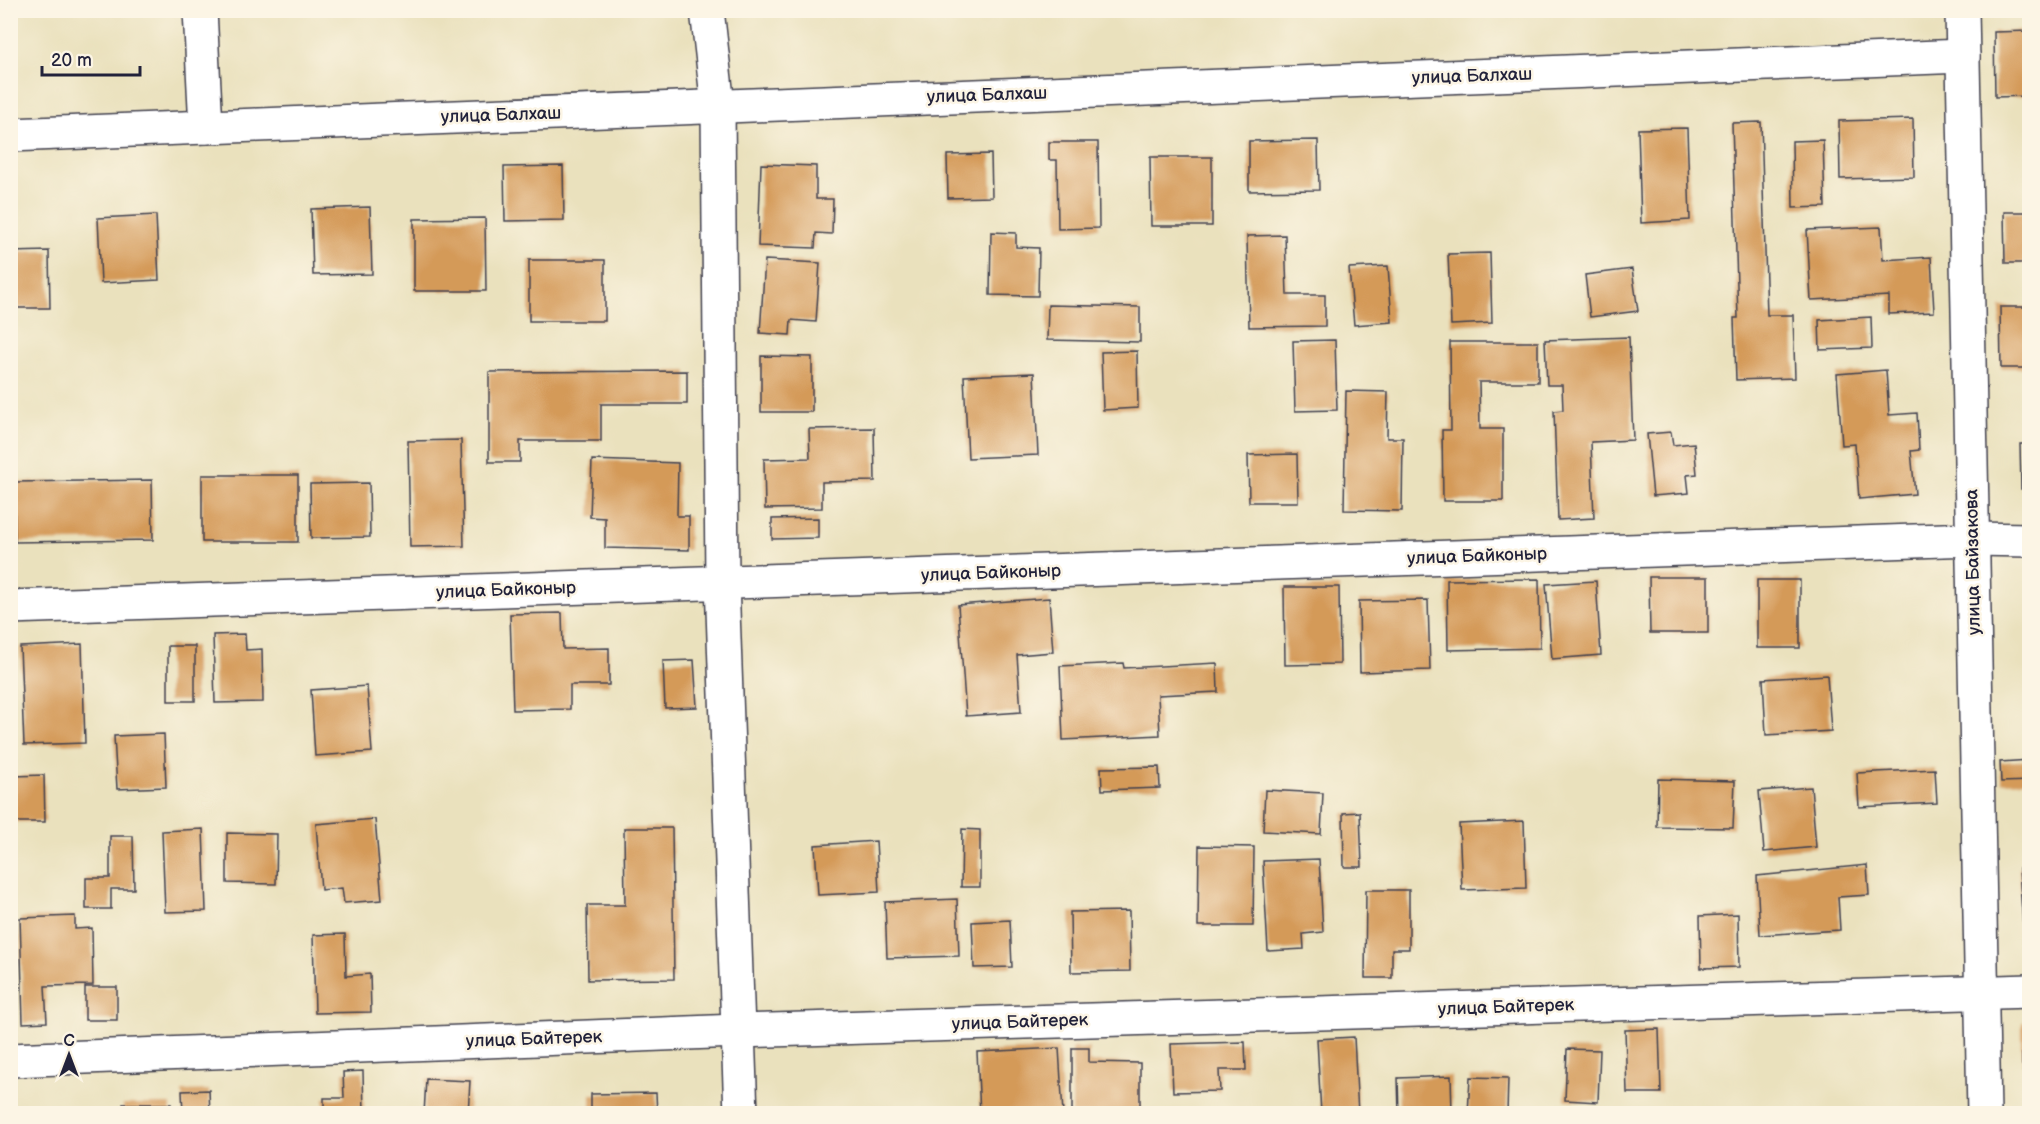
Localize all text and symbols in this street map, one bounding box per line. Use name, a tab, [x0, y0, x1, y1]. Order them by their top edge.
scale bar	[42, 39, 140, 77]
text: 20 m	[51, 50, 92, 71]
street label: улица Балхаш	[1411, 63, 1533, 89]
street label: улица Балхаш	[926, 82, 1048, 108]
street label: улица Балхаш	[440, 102, 562, 128]
street label: улица Байзакова	[1961, 488, 1985, 635]
street label: улица Байконыр	[1407, 543, 1547, 569]
street label: улица Байконыр	[921, 560, 1061, 586]
street label: улица Байконыр	[436, 577, 576, 603]
street label: улица Байтерек	[1438, 994, 1575, 1020]
street label: улица Байтерек	[952, 1009, 1089, 1035]
north arrow	[39, 1025, 99, 1085]
street label: улица Байтерек	[466, 1026, 603, 1052]
text: С	[63, 1032, 75, 1051]

